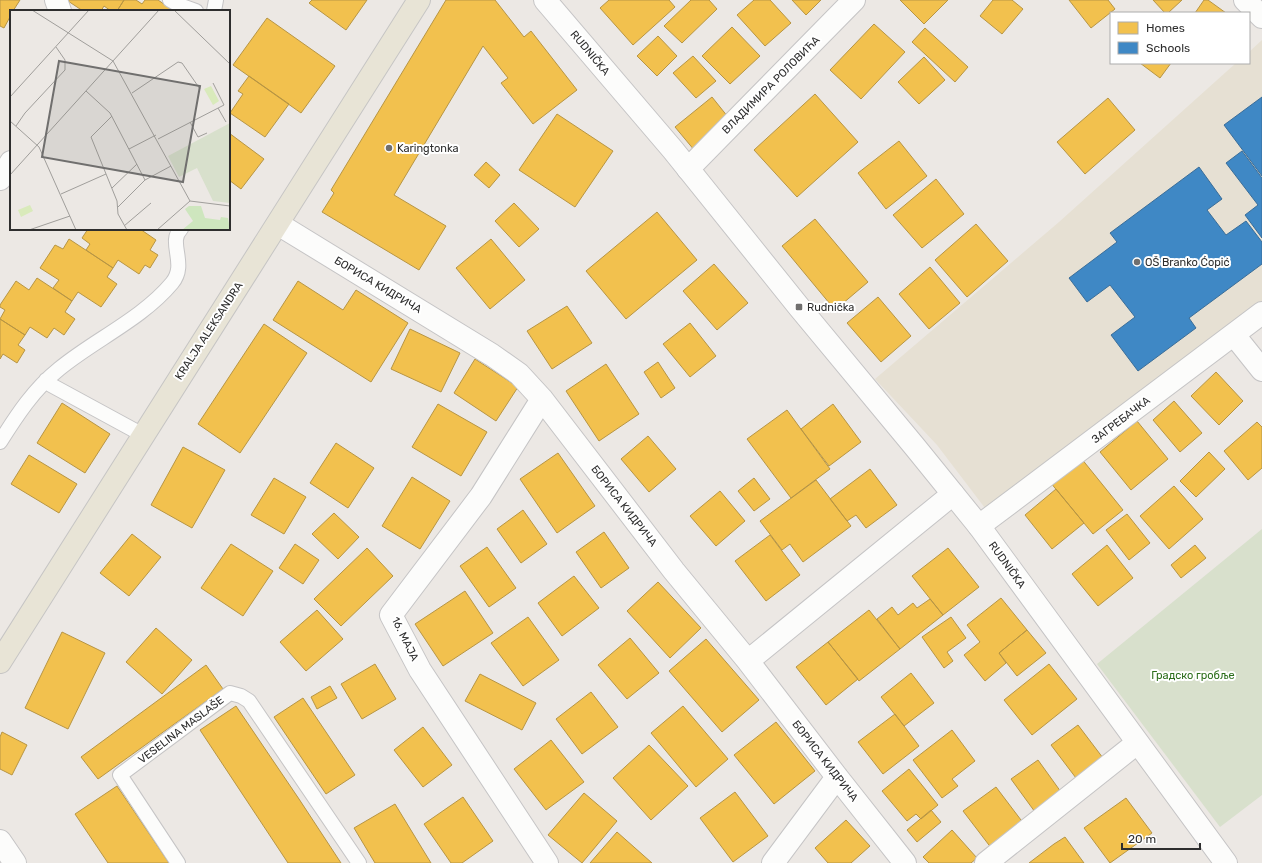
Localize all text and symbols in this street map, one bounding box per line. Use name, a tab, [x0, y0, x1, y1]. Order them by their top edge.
inset map	[10, 10, 230, 230]
legend	[1110, 12, 1250, 64]
text: Homes	[1146, 21, 1185, 35]
street label: RUDNIČKA	[568, 28, 613, 79]
street label: ВЛАДИМИРА РОЛОВИЋА	[719, 33, 823, 137]
text: Schools	[1146, 41, 1190, 55]
place label: Karingtonka	[397, 142, 459, 155]
marker: Karingtonka	[384, 143, 394, 153]
street label: БОРИСА KИДРИЧА	[332, 254, 425, 317]
place label: OŠ Branko Ćopić	[1145, 256, 1230, 269]
marker: OŠ Branko Ćopić	[1132, 257, 1142, 267]
street label: KRALJA ALEKSANDRA	[172, 279, 246, 382]
place label: Rudnička	[807, 301, 854, 314]
marker: Rudnička	[794, 302, 804, 312]
street label: ЗАГРЕБАЧКА	[1089, 393, 1153, 446]
street label: БОРИСА KИДРИЧА	[588, 463, 660, 550]
street label: RUDNIČKA	[986, 539, 1029, 591]
street label: 16. МАЈА	[389, 615, 421, 664]
park label: Градско гробље	[1151, 669, 1235, 682]
street label: VESELINA MASLAŠE	[136, 693, 227, 766]
street label: БОРИСА KИДРИЧА	[789, 718, 861, 805]
scale bar	[1122, 825, 1200, 851]
text: 20 m	[1128, 832, 1156, 846]

